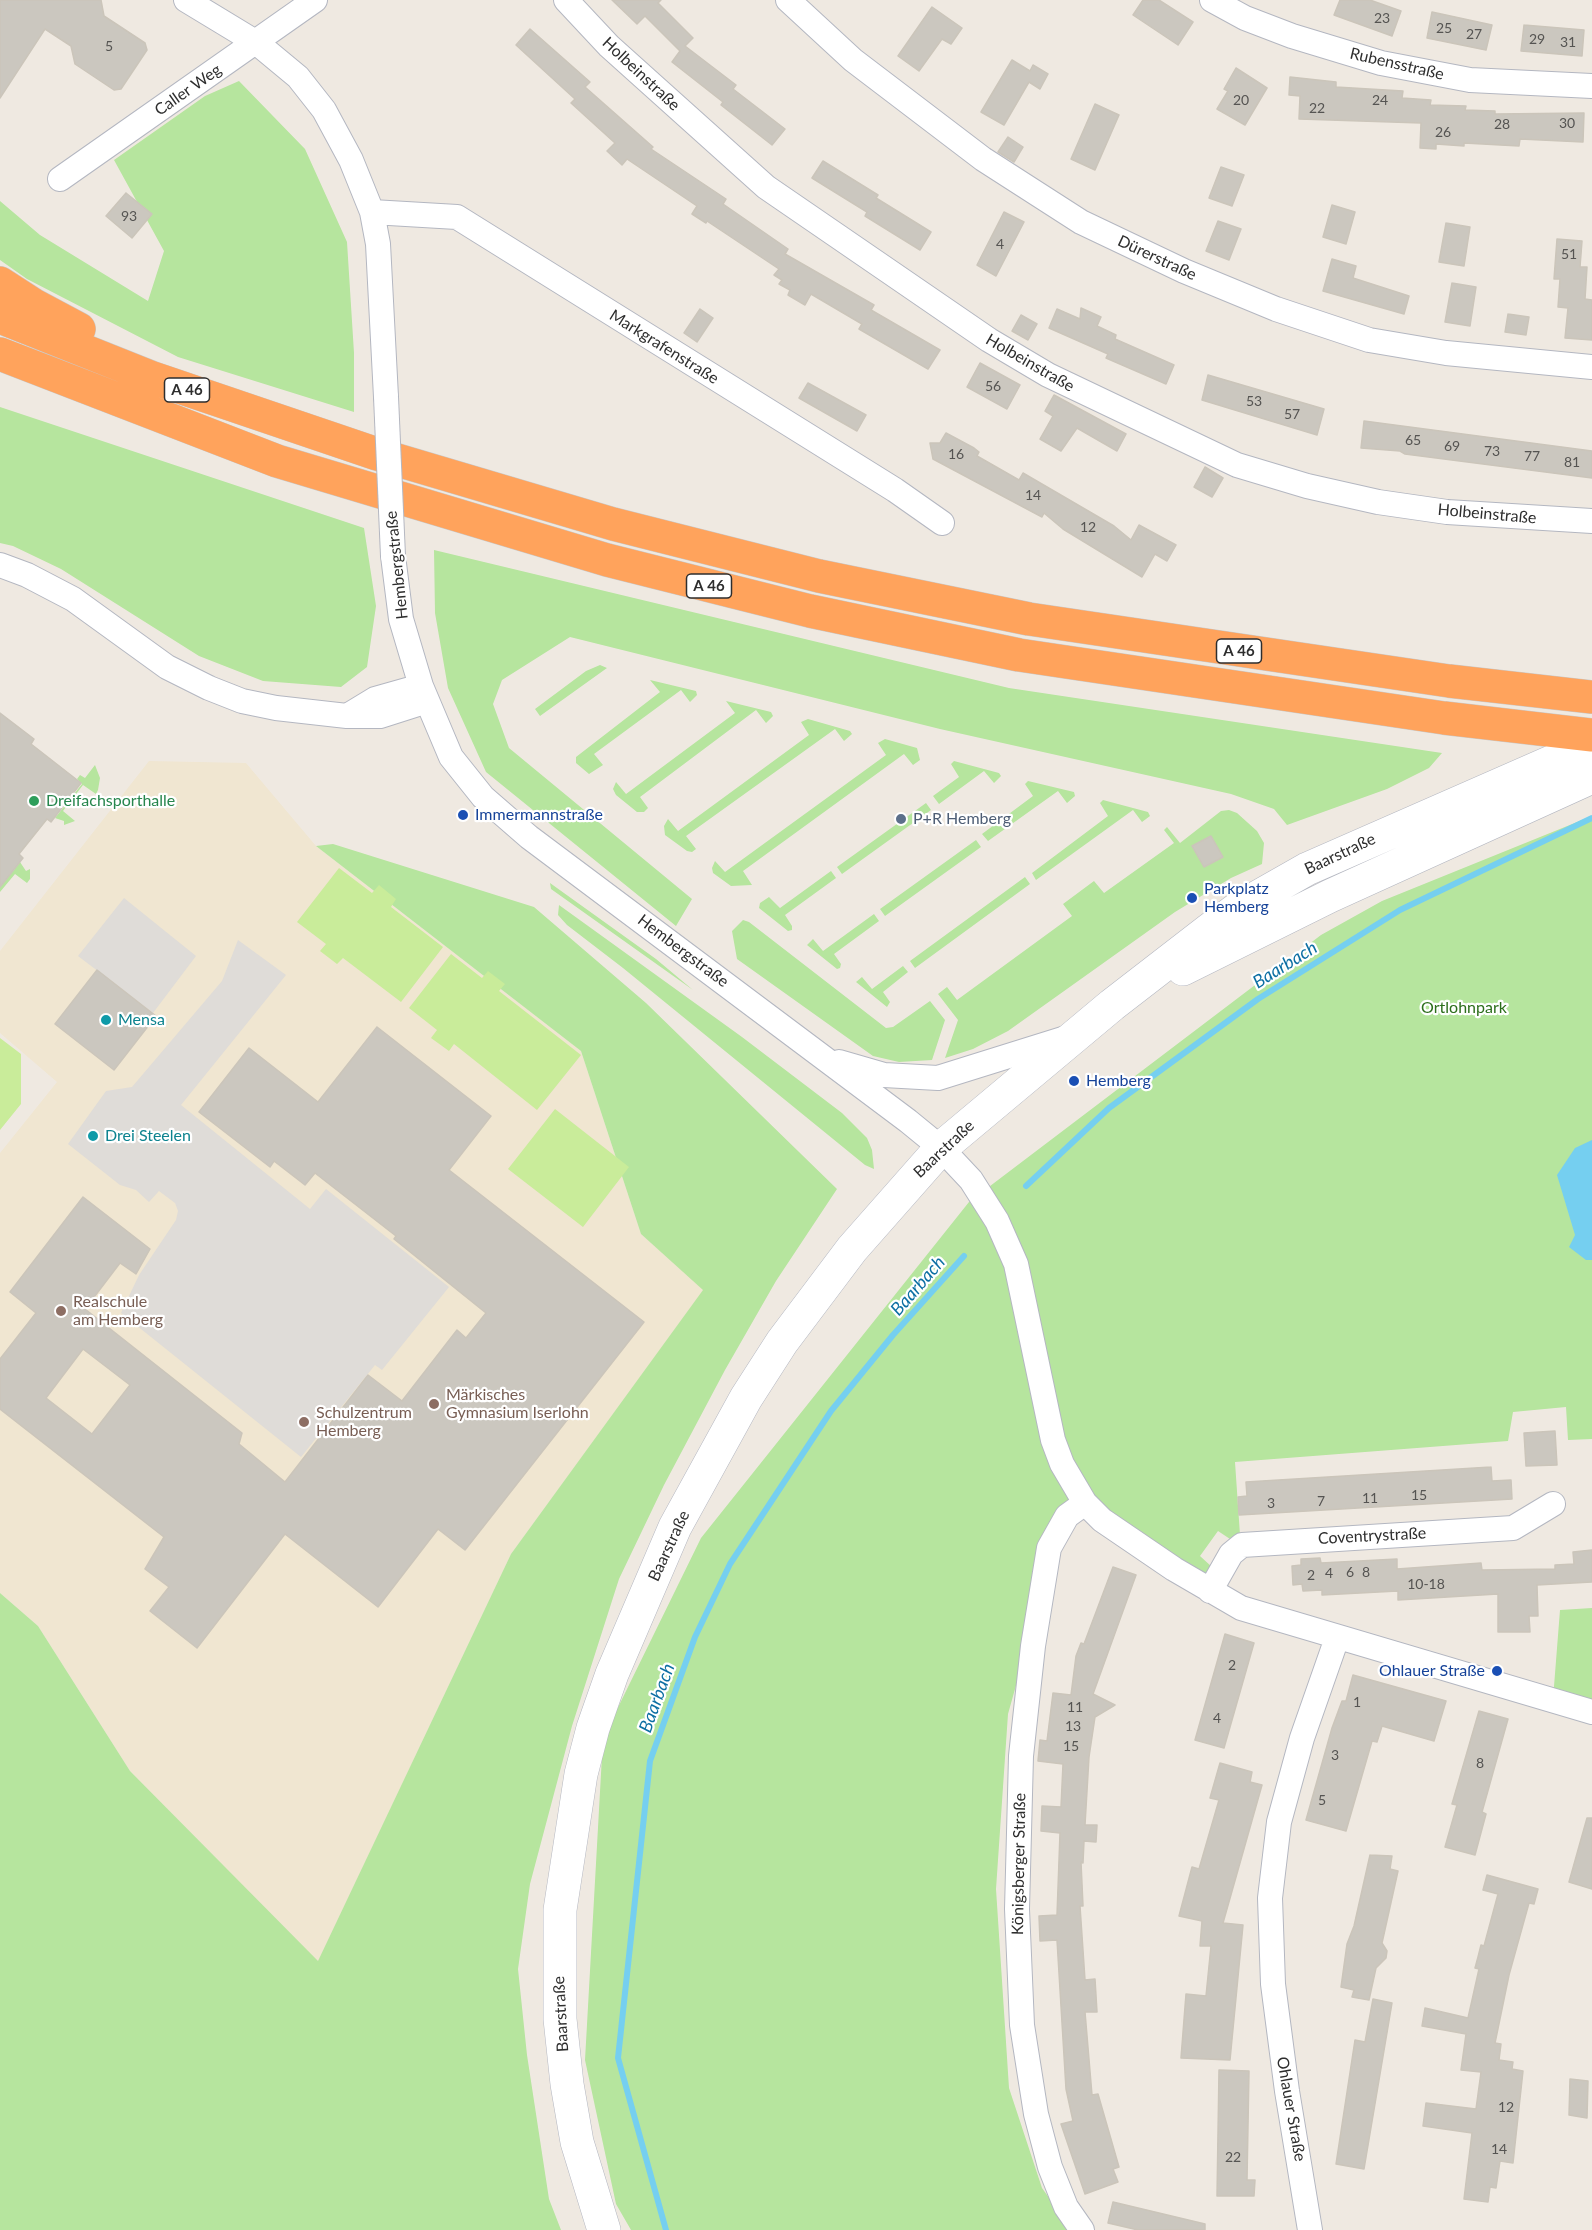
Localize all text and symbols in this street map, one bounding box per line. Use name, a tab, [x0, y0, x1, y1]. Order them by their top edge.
house number: 23	[1374, 10, 1390, 26]
house number: 25	[1436, 20, 1452, 36]
house number: 27	[1466, 26, 1482, 42]
house number: 29	[1529, 31, 1545, 47]
street label: Holbeinstraße	[598, 33, 684, 115]
house number: 31	[1560, 34, 1576, 50]
house number: 5	[105, 38, 113, 54]
street label: Rubensstraße	[1348, 44, 1446, 84]
street label: Caller Weg	[151, 60, 225, 120]
house number: 20	[1233, 92, 1249, 108]
house number: 24	[1372, 92, 1388, 108]
house number: 22	[1309, 100, 1325, 116]
house number: 30	[1559, 115, 1575, 131]
house number: 28	[1494, 116, 1510, 132]
house number: 26	[1435, 124, 1451, 140]
house number: 93	[121, 208, 137, 224]
street label: Dürerstraße	[1115, 231, 1199, 285]
house number: 4	[996, 236, 1004, 252]
house number: 51	[1561, 246, 1577, 262]
street label: Markgrafenstraße	[606, 306, 722, 388]
street label: Holbeinstraße	[982, 330, 1078, 396]
road number: A 46	[164, 378, 210, 402]
house number: 56	[985, 378, 1001, 394]
house number: 53	[1246, 393, 1262, 409]
house number: 57	[1284, 406, 1300, 422]
house number: 65	[1405, 432, 1421, 448]
house number: 69	[1444, 438, 1460, 454]
house number: 73	[1484, 443, 1500, 459]
house number: 16	[948, 446, 964, 462]
house number: 77	[1524, 448, 1540, 464]
house number: 81	[1564, 454, 1580, 470]
house number: 14	[1025, 487, 1041, 503]
street label: Holbeinstraße	[1437, 500, 1537, 528]
street label: Hembergstraße	[382, 510, 412, 620]
house number: 12	[1080, 519, 1096, 535]
road number: A 46	[686, 574, 732, 598]
road number: A 46	[1216, 639, 1262, 663]
place label: Dreifachsporthalle	[46, 791, 175, 811]
marker: Dreifachsporthalle	[27, 794, 41, 808]
place label: Immermannstraße	[475, 805, 603, 825]
marker: Immermannstraße	[456, 808, 470, 822]
place label: P+R Hemberg	[913, 809, 1011, 829]
marker: P+R Hemberg	[894, 812, 908, 826]
street label: Baarstraße	[1302, 829, 1378, 879]
place label: Parkplatz Hemberg	[1204, 879, 1269, 917]
marker: Parkplatz Hemberg	[1185, 891, 1199, 905]
street label: Hembergstraße	[634, 911, 732, 991]
water label: Baarbach	[1249, 937, 1321, 993]
park label: Ortlohnpark	[1421, 998, 1507, 1018]
place label: Mensa	[118, 1010, 165, 1030]
marker: Mensa	[99, 1013, 113, 1027]
place label: Hemberg	[1086, 1071, 1151, 1091]
marker: Hemberg	[1067, 1074, 1081, 1088]
street label: Baarstraße	[910, 1116, 978, 1182]
place label: Drei Steelen	[105, 1126, 191, 1146]
marker: Drei Steelen	[86, 1129, 100, 1143]
water label: Baarbach	[886, 1252, 950, 1320]
place label: Realschule am Hemberg	[73, 1292, 163, 1330]
marker: Realschule am Hemberg	[54, 1304, 68, 1318]
place label: Märkisches Gymnasium Iserlohn	[446, 1385, 589, 1423]
marker: Märkisches Gymnasium Iserlohn	[427, 1397, 441, 1411]
place label: Schulzentrum Hemberg	[316, 1403, 412, 1441]
marker: Schulzentrum Hemberg	[297, 1415, 311, 1429]
house number: 15	[1411, 1487, 1427, 1503]
house number: 11	[1362, 1490, 1378, 1506]
house number: 7	[1317, 1493, 1325, 1509]
house number: 3	[1267, 1495, 1275, 1511]
street label: Baarstraße	[644, 1508, 694, 1584]
street label: Coventrystraße	[1317, 1524, 1427, 1548]
house number: 6	[1346, 1564, 1354, 1580]
house number: 8	[1362, 1564, 1370, 1580]
house number: 4	[1325, 1565, 1333, 1581]
house number: 2	[1307, 1567, 1315, 1583]
house number: 10-18	[1407, 1576, 1445, 1592]
house number: 2	[1228, 1657, 1236, 1673]
water label: Baarbach	[635, 1661, 679, 1735]
place label: Ohlauer Straße	[1379, 1661, 1485, 1681]
marker: Ohlauer Straße	[1490, 1664, 1504, 1678]
house number: 1	[1353, 1694, 1361, 1710]
house number: 11	[1067, 1699, 1083, 1715]
house number: 4	[1213, 1710, 1221, 1726]
house number: 13	[1065, 1718, 1081, 1734]
house number: 15	[1063, 1738, 1079, 1754]
house number: 3	[1331, 1747, 1339, 1763]
house number: 8	[1476, 1755, 1484, 1771]
house number: 5	[1318, 1792, 1326, 1808]
street label: Königsberger Straße	[1008, 1793, 1030, 1935]
street label: Baarstraße	[549, 1976, 573, 2052]
street label: Ohlauer Straße	[1272, 2055, 1310, 2163]
house number: 12	[1498, 2099, 1514, 2115]
house number: 14	[1491, 2141, 1507, 2157]
house number: 22	[1225, 2149, 1241, 2165]

